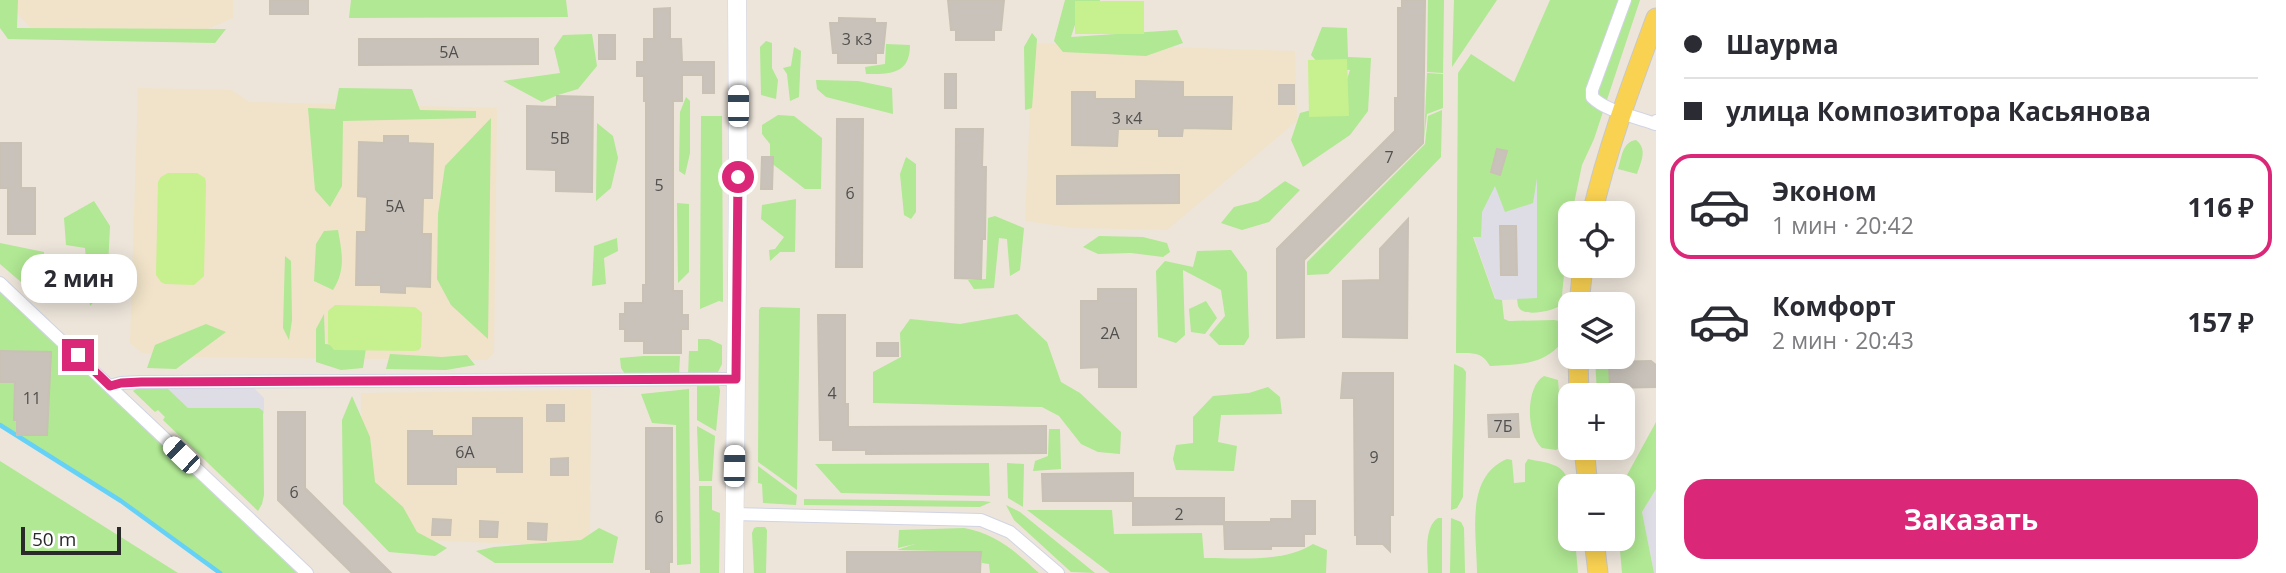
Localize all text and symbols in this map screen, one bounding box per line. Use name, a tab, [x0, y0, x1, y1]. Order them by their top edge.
text: Шаурма	[1726, 26, 1839, 62]
house number: 3 к3	[842, 28, 872, 50]
house number: 5А	[439, 41, 460, 63]
car	[728, 85, 749, 127]
text: улица Композитора Касьянова	[1726, 93, 2151, 129]
house number: 3 к4	[1112, 107, 1142, 129]
house number: 5В	[550, 127, 570, 149]
house number: 7	[1384, 146, 1394, 168]
route start	[722, 161, 754, 193]
text: Эконом	[1772, 173, 1877, 209]
house number: 5	[654, 174, 664, 196]
icon: car	[1688, 175, 1751, 238]
house number: 6	[845, 182, 855, 204]
text: 116 ₽	[2188, 189, 2254, 225]
house number: 5А	[385, 195, 406, 217]
map controls	[1558, 201, 1635, 551]
button: locate	[1558, 201, 1635, 278]
text: 1 мин · 20:42	[1772, 209, 1914, 241]
callout: 2 мин	[20, 254, 136, 302]
text: 2 мин	[44, 262, 114, 294]
text: Комфорт	[1772, 288, 1896, 324]
icon: car	[1688, 290, 1751, 353]
button: layers	[1558, 292, 1635, 369]
text: 157 ₽	[2188, 304, 2254, 340]
house number: 2А	[1100, 322, 1121, 344]
text: 2 мин · 20:43	[1772, 324, 1914, 356]
route end	[62, 339, 94, 371]
house number: 4	[827, 382, 837, 404]
button: +	[1558, 383, 1635, 460]
house number: 11	[23, 387, 41, 409]
house number: 7Б	[1494, 415, 1512, 437]
car	[159, 433, 204, 477]
house number: 6А	[455, 441, 476, 463]
car	[724, 445, 745, 487]
house number: 9	[1369, 446, 1379, 468]
button: −	[1558, 474, 1635, 551]
button: Заказать	[1684, 479, 2258, 559]
house number: 6	[289, 481, 299, 503]
house number: 2	[1174, 503, 1184, 525]
house number: 6	[654, 506, 664, 528]
scale bar	[21, 524, 121, 556]
text: 50 m	[32, 526, 76, 552]

